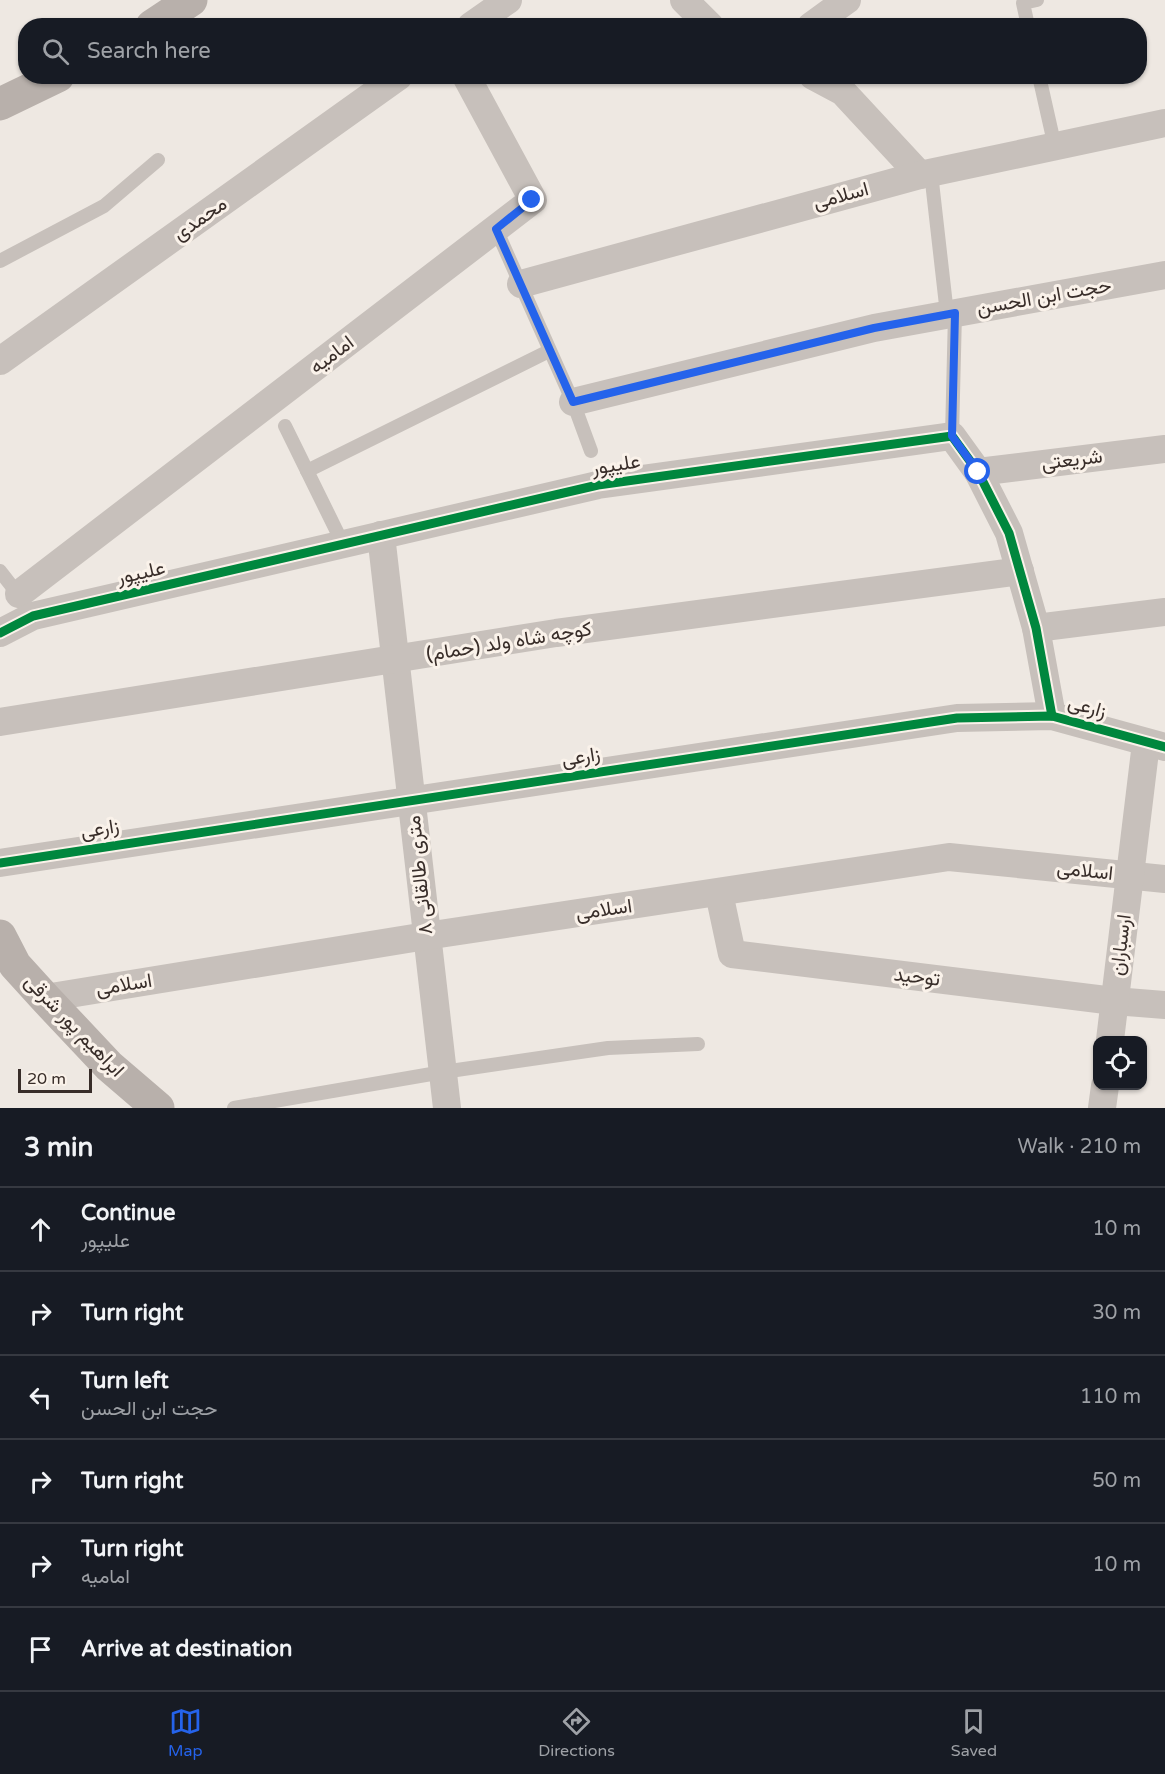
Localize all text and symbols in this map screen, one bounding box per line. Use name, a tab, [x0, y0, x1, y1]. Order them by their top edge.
search box	[18, 18, 1147, 84]
icon: search	[39, 35, 72, 68]
text: Search here	[87, 38, 211, 64]
street label: اسلامی	[811, 177, 871, 215]
route end	[518, 186, 544, 212]
street label: محمدی	[168, 192, 232, 246]
street label: حجت ابن الحسن	[975, 273, 1113, 321]
street label: امامیه	[305, 331, 359, 379]
street label: شریعتی	[1040, 444, 1104, 476]
street label: علیپور	[589, 449, 642, 482]
route start	[964, 458, 990, 484]
street label: علیپور	[114, 556, 168, 591]
street label: کوچه شاه ولد (حمام)	[425, 617, 594, 668]
street label: زارعی	[1065, 690, 1109, 724]
street label: زارعی	[560, 742, 602, 772]
street label: زارعی	[79, 814, 121, 844]
street label: ۸ متری طالقانی	[402, 814, 438, 936]
street label: اسلامی	[1056, 856, 1114, 886]
street label: اسلامی	[574, 894, 634, 926]
street label: ارسباران	[1105, 913, 1137, 977]
street label: توحید	[893, 962, 941, 992]
street label: اسلامی	[94, 969, 154, 1001]
street label: ابراهیم پور شرقی	[18, 970, 129, 1083]
map controls	[1093, 1036, 1147, 1090]
button: locate	[1093, 1036, 1147, 1090]
scale bar	[18, 1066, 92, 1094]
text: 20 m	[27, 1069, 66, 1089]
text: 3 min	[24, 1132, 93, 1163]
text: Walk · 210 m	[1018, 1135, 1141, 1159]
text: Continue	[81, 1200, 176, 1226]
icon: ahead	[24, 1213, 57, 1246]
text: 10 m	[1092, 1217, 1141, 1241]
text: علیپور	[81, 1229, 130, 1253]
icon: right	[24, 1297, 57, 1330]
text: Turn right	[81, 1300, 183, 1326]
text: 30 m	[1092, 1301, 1141, 1325]
text: Turn left	[81, 1368, 169, 1394]
icon: left	[24, 1381, 57, 1414]
text: 110 m	[1080, 1385, 1141, 1409]
text: حجت ابن الحسن	[81, 1397, 217, 1421]
icon: right	[24, 1465, 57, 1498]
text: Turn right	[81, 1468, 183, 1494]
text: 50 m	[1092, 1469, 1141, 1493]
text: Turn right	[81, 1536, 183, 1562]
icon: right	[24, 1549, 57, 1582]
text: 10 m	[1092, 1553, 1141, 1577]
text: امامیه	[81, 1565, 130, 1589]
icon: arrive	[24, 1633, 57, 1666]
text: Arrive at destination	[81, 1636, 292, 1662]
tab: Map	[168, 1705, 202, 1761]
tab: Directions	[538, 1705, 615, 1761]
tab: Saved	[951, 1705, 997, 1761]

